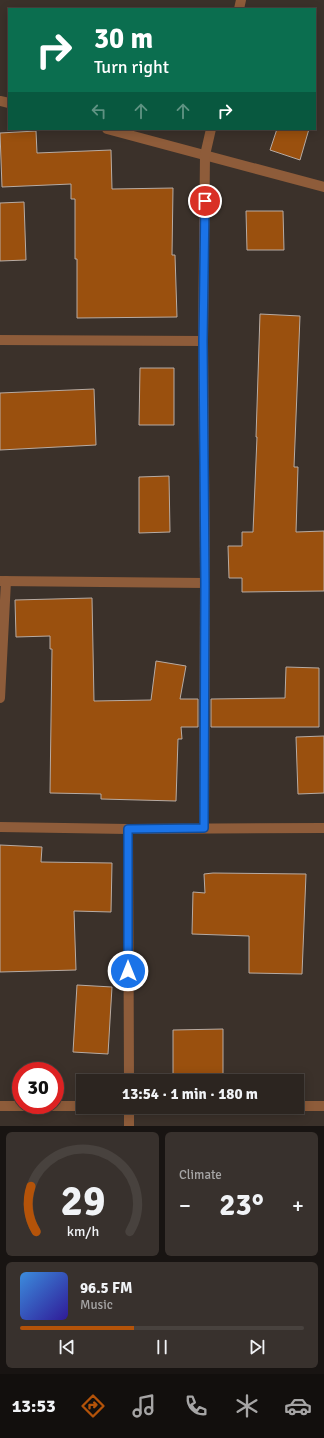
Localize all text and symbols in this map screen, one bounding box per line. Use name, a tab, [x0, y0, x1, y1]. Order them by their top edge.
text: 30 m	[94, 22, 153, 56]
icon: right	[28, 24, 80, 76]
text: Turn right	[94, 56, 169, 78]
icon: left	[88, 100, 110, 122]
icon: ahead	[130, 100, 152, 122]
icon: ahead	[172, 100, 194, 122]
icon: right	[214, 100, 236, 122]
pin	[188, 184, 222, 218]
icon: arrive	[194, 190, 216, 212]
position arrow	[107, 950, 149, 992]
speed limit sign: 30	[12, 1062, 64, 1114]
text: 13:54 · 1 min · 180 m	[122, 1085, 258, 1103]
text: Climate	[179, 1167, 222, 1183]
text: 29	[60, 1176, 105, 1227]
text: 23°	[219, 1187, 264, 1224]
text: −	[179, 1192, 191, 1219]
text: +	[292, 1192, 304, 1219]
text: km/h	[66, 1223, 99, 1240]
text: 96.5 FM	[80, 1279, 132, 1297]
text: Music	[80, 1297, 113, 1313]
icon: previous	[56, 1336, 78, 1358]
icon: pause	[151, 1336, 173, 1358]
icon: next	[246, 1336, 268, 1358]
icon: directions	[79, 1392, 107, 1420]
icon: music	[130, 1392, 158, 1420]
icon: phone	[182, 1392, 210, 1420]
icon: climate	[233, 1392, 261, 1420]
icon: car	[284, 1392, 312, 1420]
text: 13:53	[12, 1395, 56, 1417]

